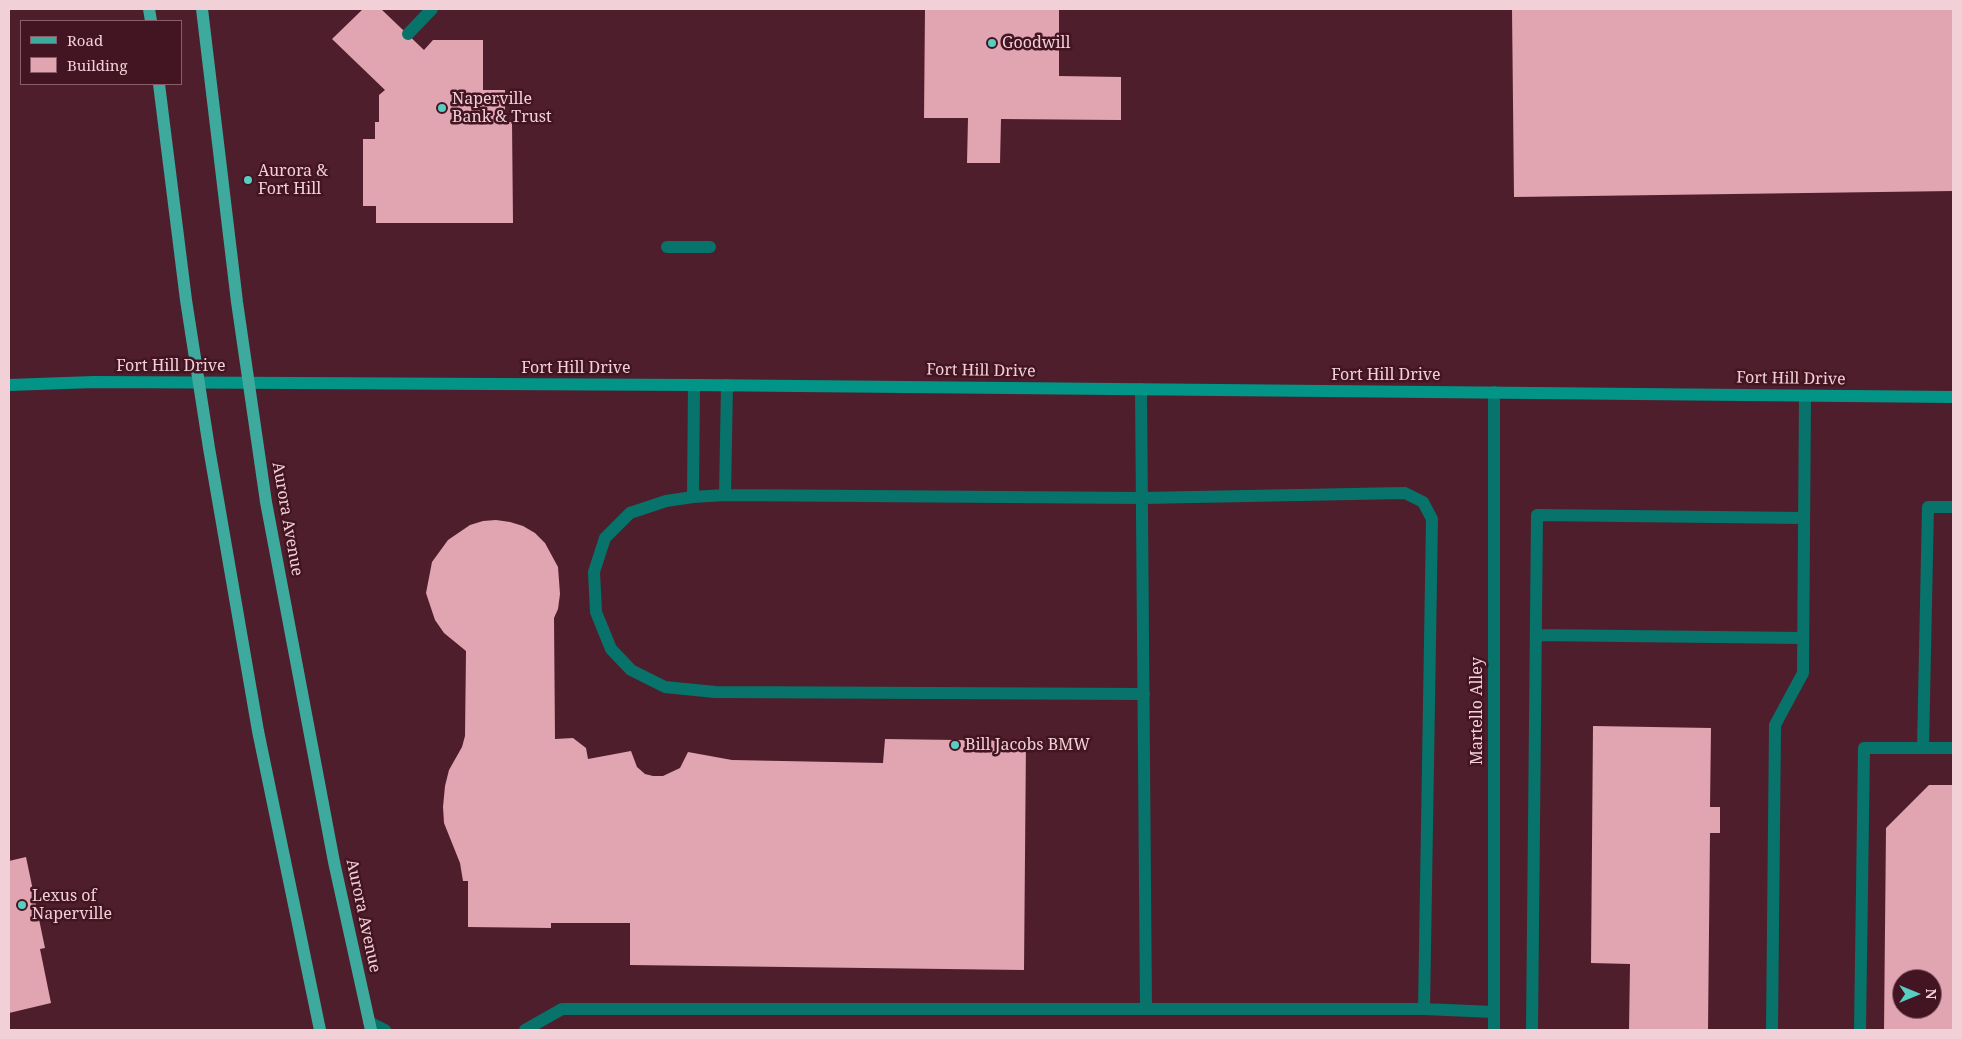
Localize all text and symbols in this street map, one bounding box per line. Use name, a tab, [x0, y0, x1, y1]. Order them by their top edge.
legend	[20, 20, 182, 85]
text: Road	[67, 30, 103, 50]
place label: Goodwill	[1002, 33, 1071, 53]
marker: Goodwill	[986, 37, 998, 49]
text: Building	[67, 55, 128, 75]
place label: Naperville Bank & Trust	[452, 89, 552, 127]
marker: Naperville Bank & Trust	[436, 102, 448, 114]
place label: Aurora & Fort Hill	[258, 161, 328, 199]
marker: Aurora & Fort Hill	[242, 174, 254, 186]
street label: Fort Hill Drive	[116, 356, 226, 376]
street label: Fort Hill Drive	[521, 358, 631, 378]
street label: Fort Hill Drive	[926, 360, 1036, 382]
street label: Fort Hill Drive	[1331, 365, 1441, 385]
street label: Fort Hill Drive	[1736, 368, 1846, 390]
street label: Aurora Avenue	[268, 460, 306, 578]
street label: Martello Alley	[1467, 657, 1487, 765]
place label: Bill Jacobs BMW	[965, 735, 1090, 755]
marker: Bill Jacobs BMW	[949, 739, 961, 751]
street label: Aurora Avenue	[342, 858, 384, 974]
place label: Lexus of Naperville	[32, 886, 112, 924]
marker: Lexus of Naperville	[16, 899, 28, 911]
north arrow	[1892, 969, 1942, 1019]
text: N	[1922, 988, 1941, 1000]

